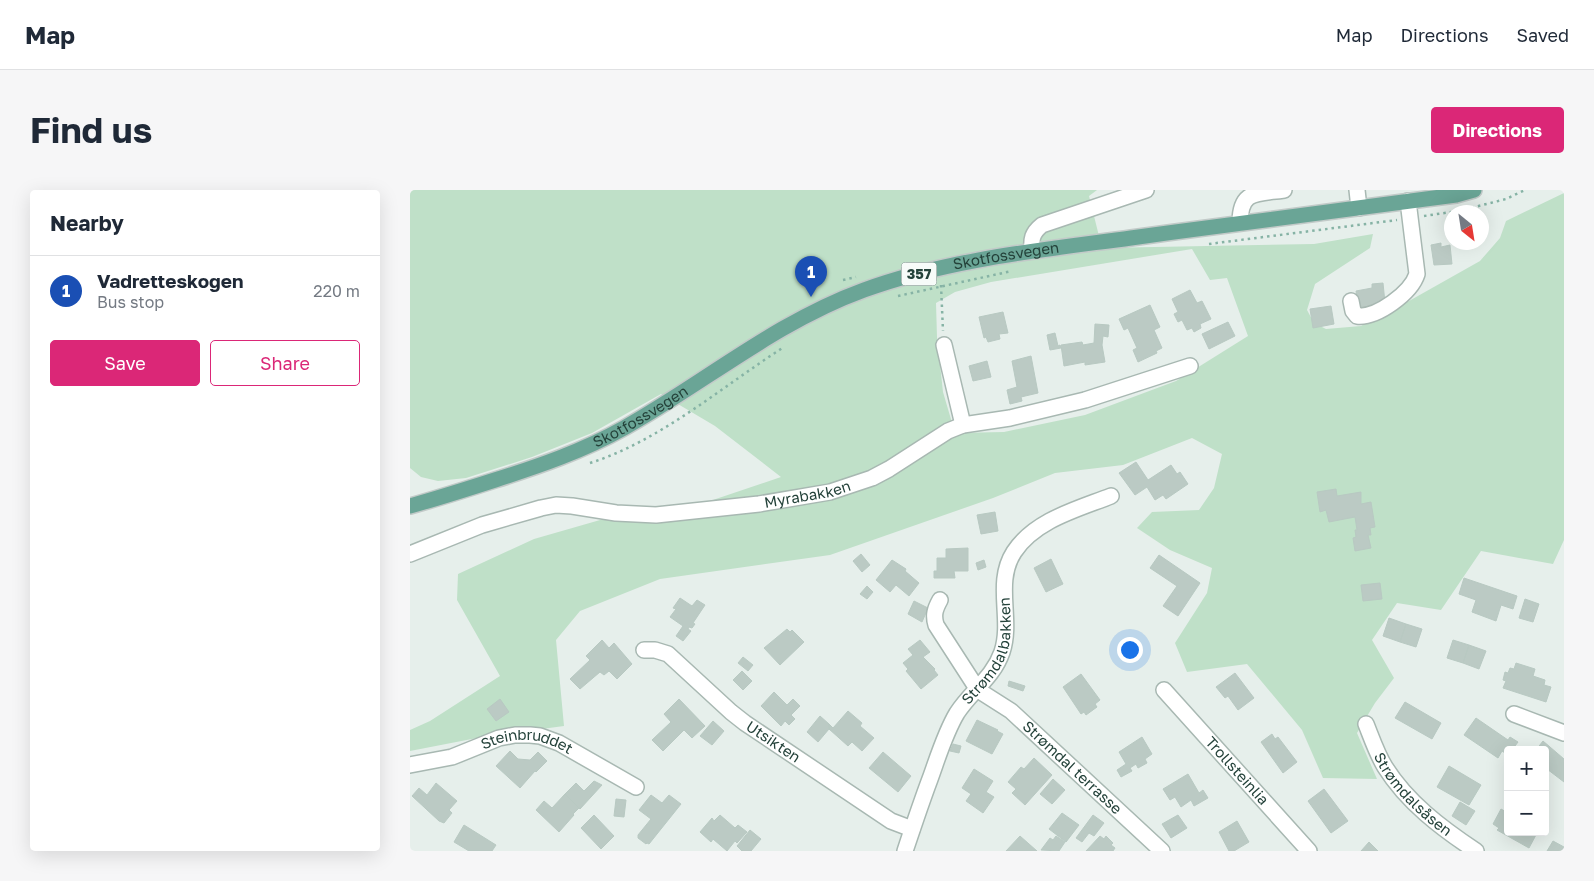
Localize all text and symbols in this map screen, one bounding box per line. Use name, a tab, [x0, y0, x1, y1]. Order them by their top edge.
text: Map	[25, 20, 75, 49]
text: Map	[1336, 24, 1372, 46]
text: Directions	[1400, 24, 1488, 46]
text: Saved	[1516, 24, 1569, 46]
button: Directions	[1431, 107, 1564, 153]
text: Find us	[30, 109, 152, 151]
north arrow	[1444, 205, 1489, 250]
text: Nearby	[50, 210, 124, 236]
street label: Skotfossvegen	[951, 238, 1060, 273]
pin: 1	[795, 256, 827, 297]
road number: 357	[902, 262, 936, 286]
text: Vadretteskogen	[97, 269, 244, 292]
text: 1	[62, 281, 70, 301]
text: 220 m	[313, 281, 360, 301]
text: Bus stop	[97, 292, 164, 312]
button: Save	[50, 340, 200, 386]
button: Share	[210, 340, 360, 386]
street label: Skotfossvegen	[590, 381, 691, 451]
street label: Myrabakken	[763, 476, 853, 511]
street label: Strømdalbakken	[957, 597, 1014, 708]
your location	[1117, 637, 1143, 663]
street label: Utsikten	[743, 716, 804, 766]
street label: Strømdal terrasse	[1019, 716, 1126, 818]
street label: Steinbruddet	[478, 725, 576, 757]
street label: Trollsteinlia	[1202, 733, 1273, 808]
map controls	[1504, 746, 1549, 836]
button: +	[1504, 746, 1549, 791]
street label: Strømdalsåsen	[1371, 749, 1456, 839]
button: −	[1504, 791, 1549, 836]

